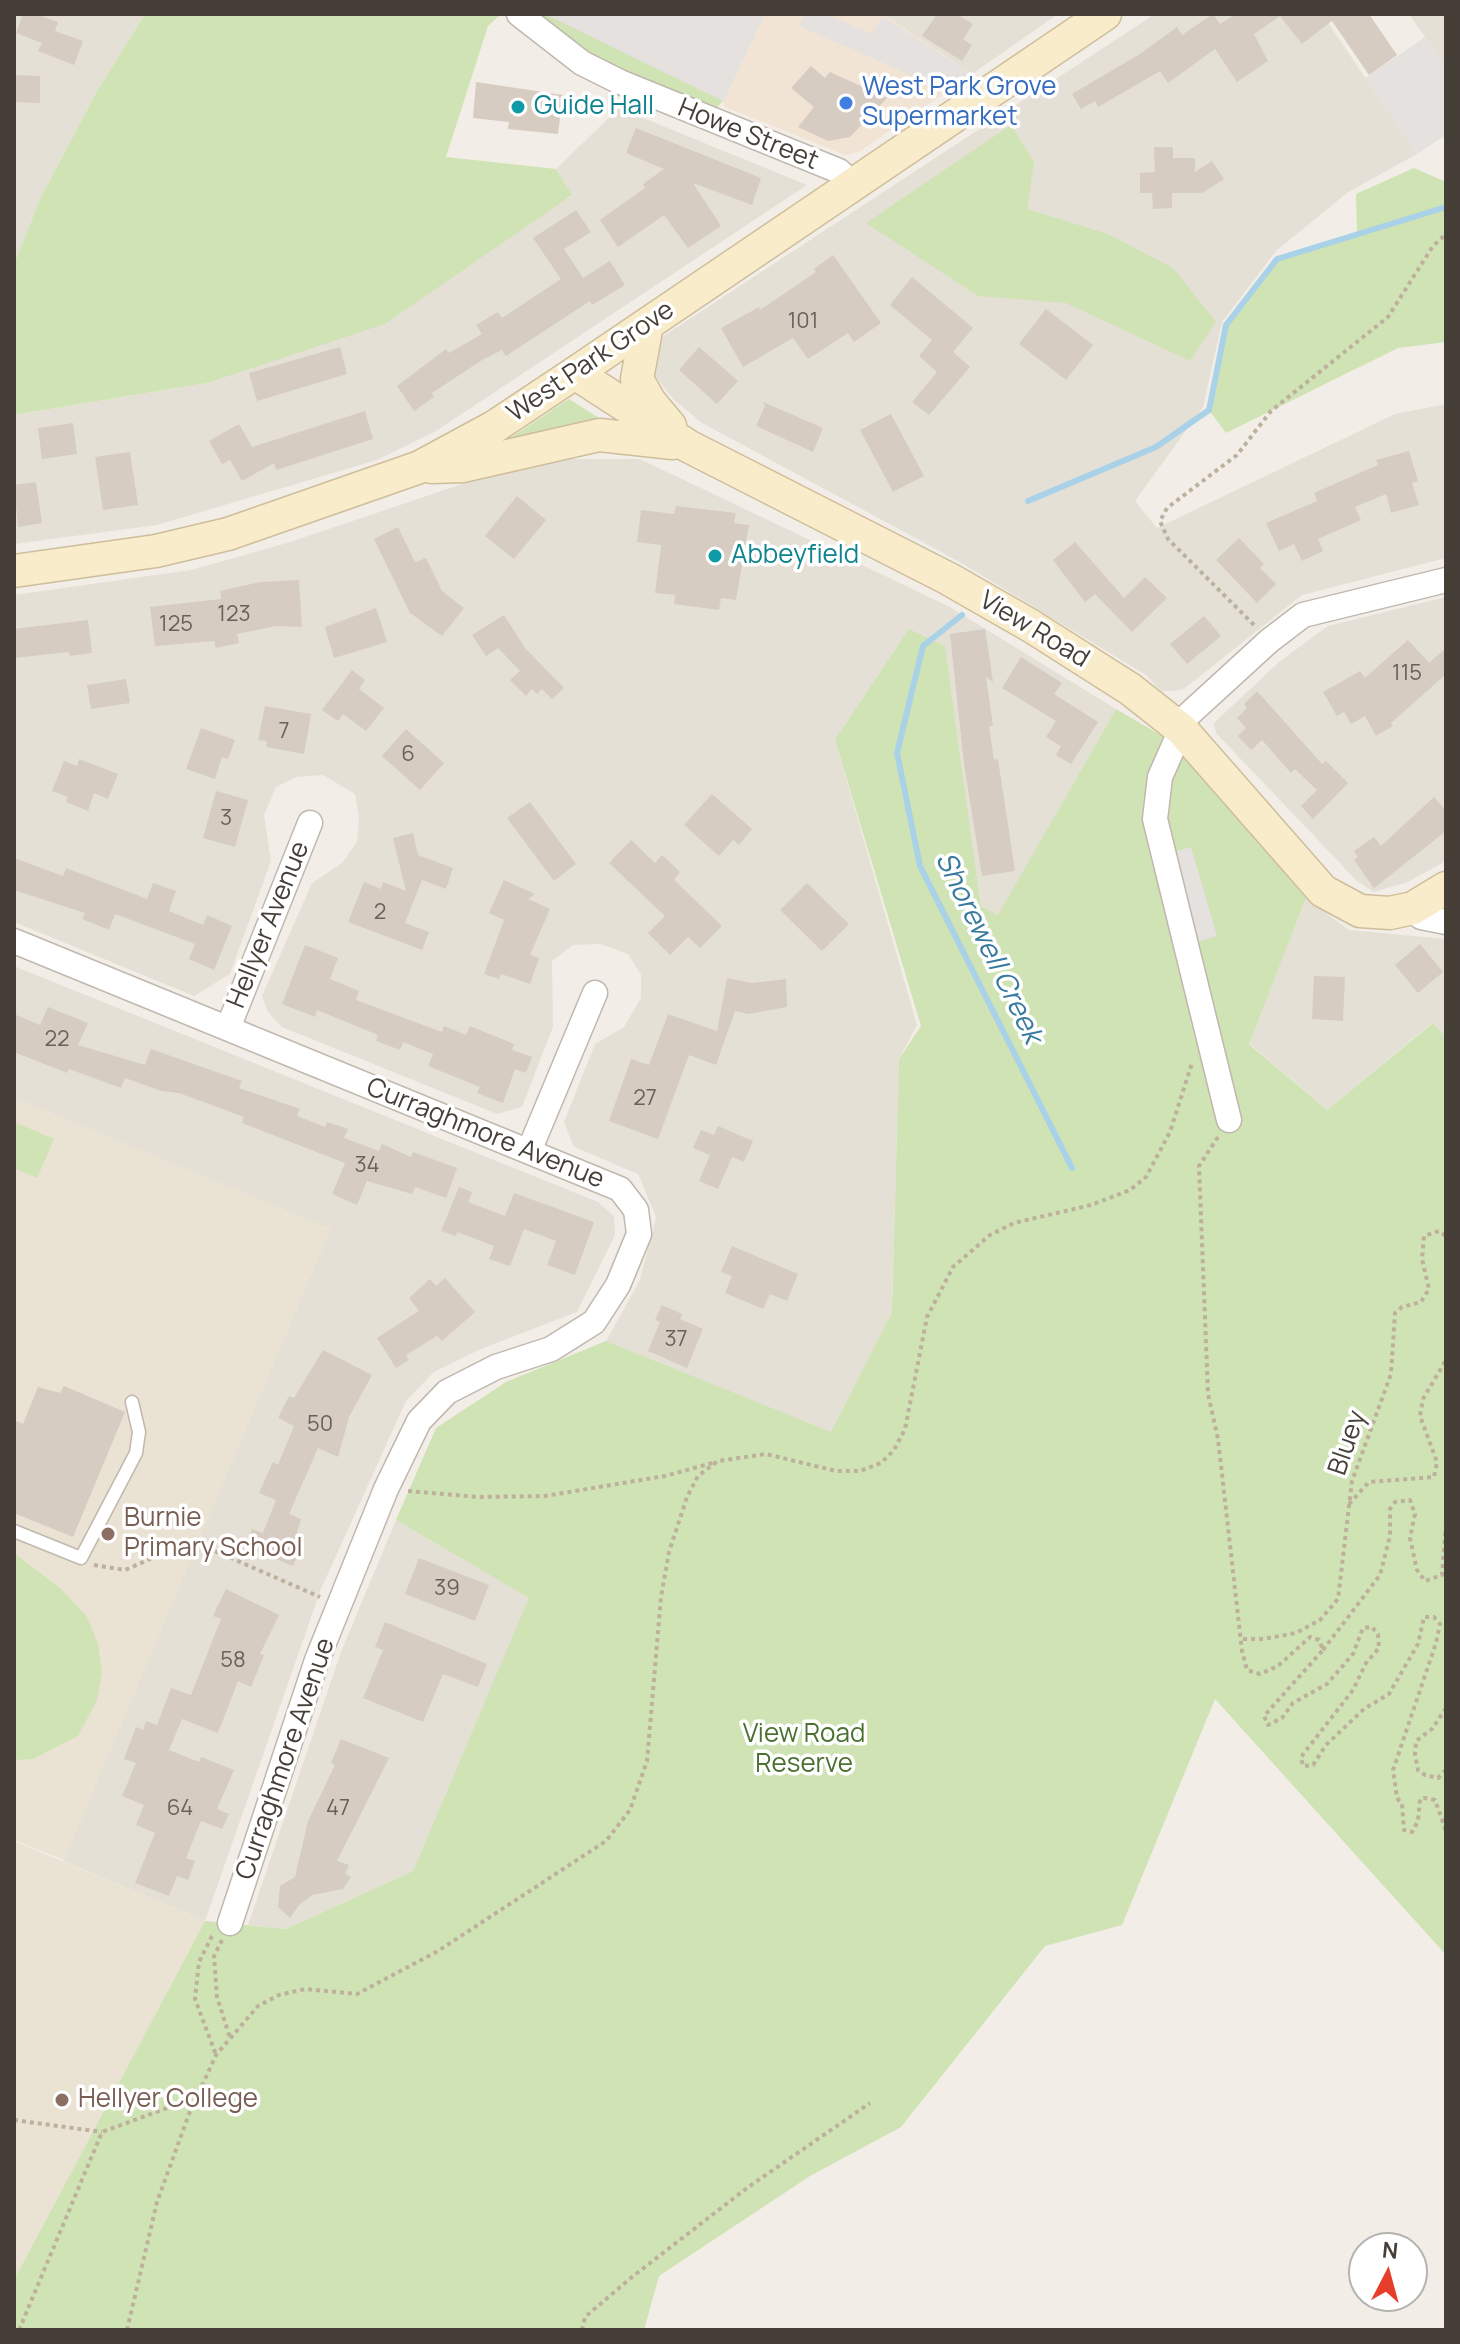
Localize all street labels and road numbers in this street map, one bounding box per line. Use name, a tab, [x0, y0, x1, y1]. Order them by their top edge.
street label: Howe Street	[673, 93, 823, 177]
street label: West Park Grove	[502, 295, 680, 429]
street label: View Road	[973, 585, 1095, 675]
street label: Hellyer Avenue	[221, 837, 317, 1013]
street label: Curraghmore Avenue	[362, 1072, 608, 1196]
street label: Bluey	[1322, 1407, 1374, 1479]
street label: Curraghmore Avenue	[230, 1634, 342, 1884]

